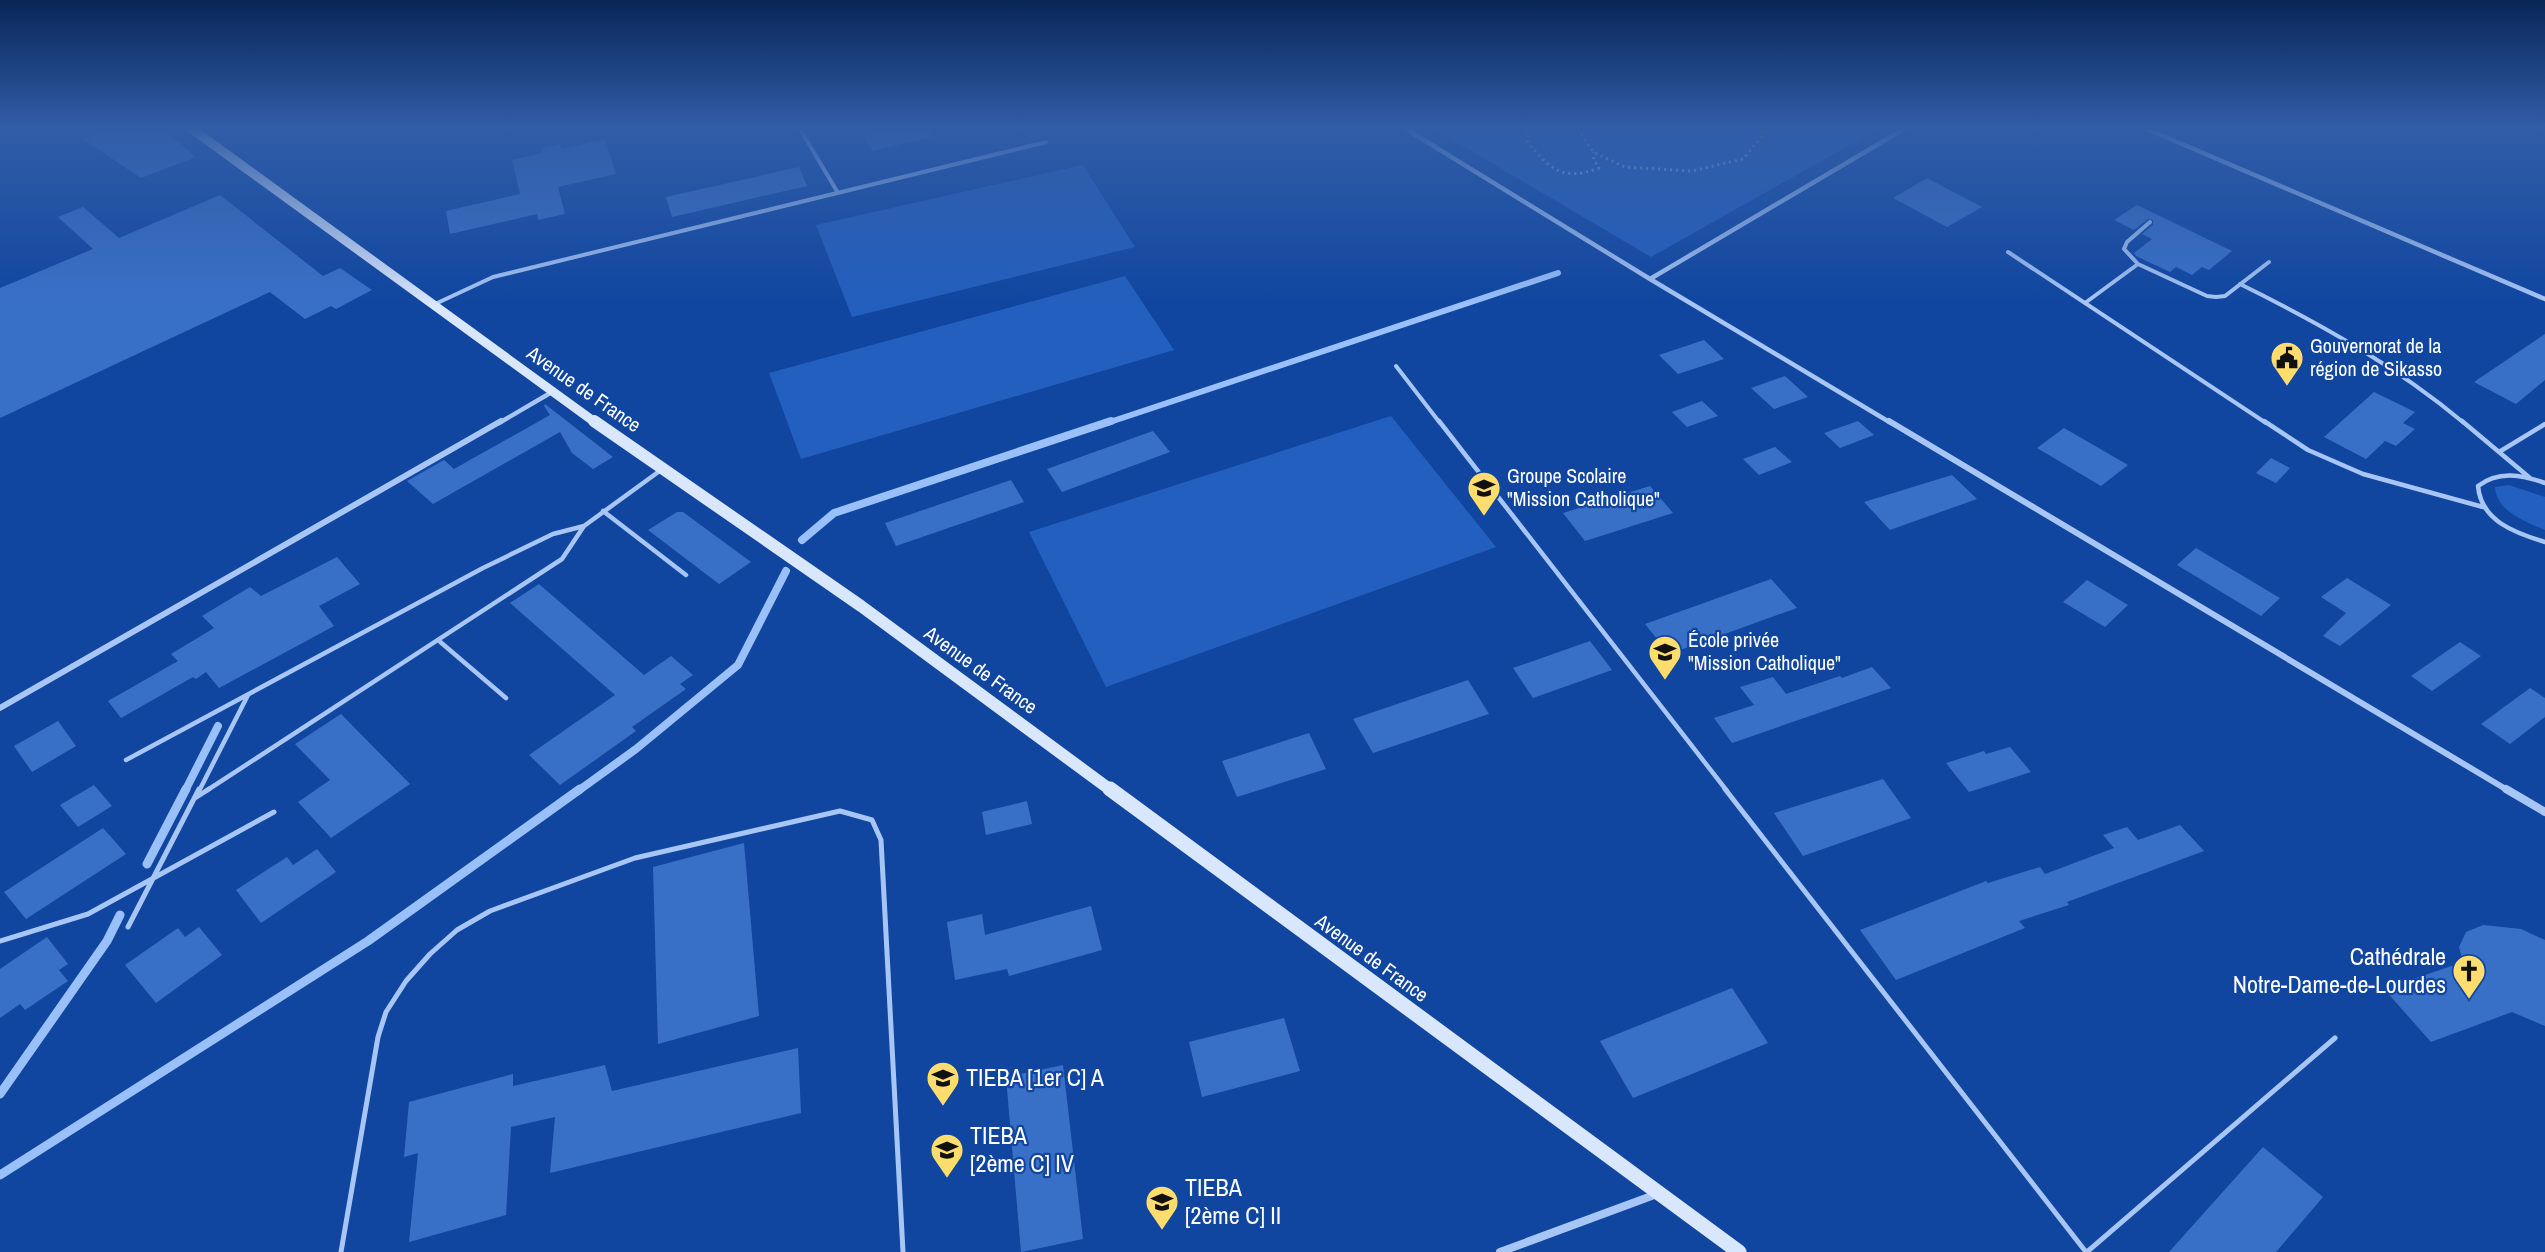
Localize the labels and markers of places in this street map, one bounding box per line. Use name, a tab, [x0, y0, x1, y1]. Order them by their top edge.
place label: Gouvernorat de la région de Sikasso	[2310, 332, 2442, 382]
public building icon: Gouvernorat de la région de Sikasso	[2269, 340, 2305, 387]
place label: Groupe Scolaire "Mission Catholique"	[1507, 462, 1660, 512]
school or university icon: Groupe Scolaire "Mission Catholique"	[1466, 470, 1502, 517]
place label: École privée "Mission Catholique"	[1688, 626, 1841, 676]
school or university icon: École privée "Mission Catholique"	[1647, 634, 1683, 681]
place label: Cathédrale Notre-Dame-de-Lourdes	[2233, 940, 2446, 1000]
church icon: Cathédrale Notre-Dame-de-Lourdes	[2451, 953, 2487, 1000]
school or university icon: TIEBA [1er C] A	[925, 1060, 961, 1107]
place label: TIEBA [1er C] A	[966, 1061, 1105, 1093]
place label: TIEBA [2ème C] IV	[970, 1119, 1074, 1179]
school or university icon: TIEBA [2ème C] IV	[929, 1132, 965, 1179]
place label: TIEBA [2ème C] II	[1185, 1171, 1281, 1231]
school or university icon: TIEBA [2ème C] II	[1144, 1184, 1180, 1231]

